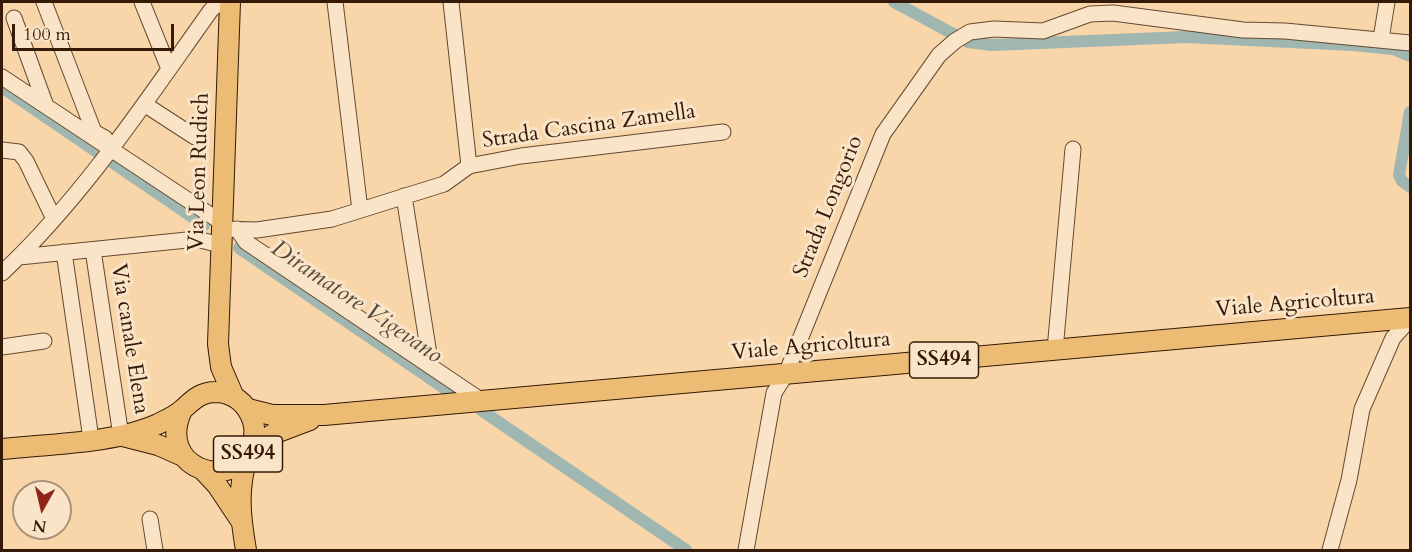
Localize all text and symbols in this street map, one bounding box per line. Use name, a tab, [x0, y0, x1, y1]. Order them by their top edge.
scale bar	[15, 12, 177, 50]
text: 100 m	[23, 22, 71, 47]
street label: Via Leon Rudich	[184, 92, 216, 252]
street label: Strada Cascina Zamella	[481, 99, 697, 155]
street label: Strada Longorio	[789, 132, 869, 282]
water label: Diramatore Vigevano	[265, 235, 447, 371]
street label: Via canale Elena	[104, 262, 154, 416]
street label: Viale Agricoltura	[1214, 284, 1376, 324]
street label: Viale Agricoltura	[730, 327, 892, 367]
road number: SS494	[910, 342, 978, 378]
road number: SS494	[214, 436, 282, 472]
north arrow	[12, 480, 72, 540]
text: N	[31, 514, 48, 538]

